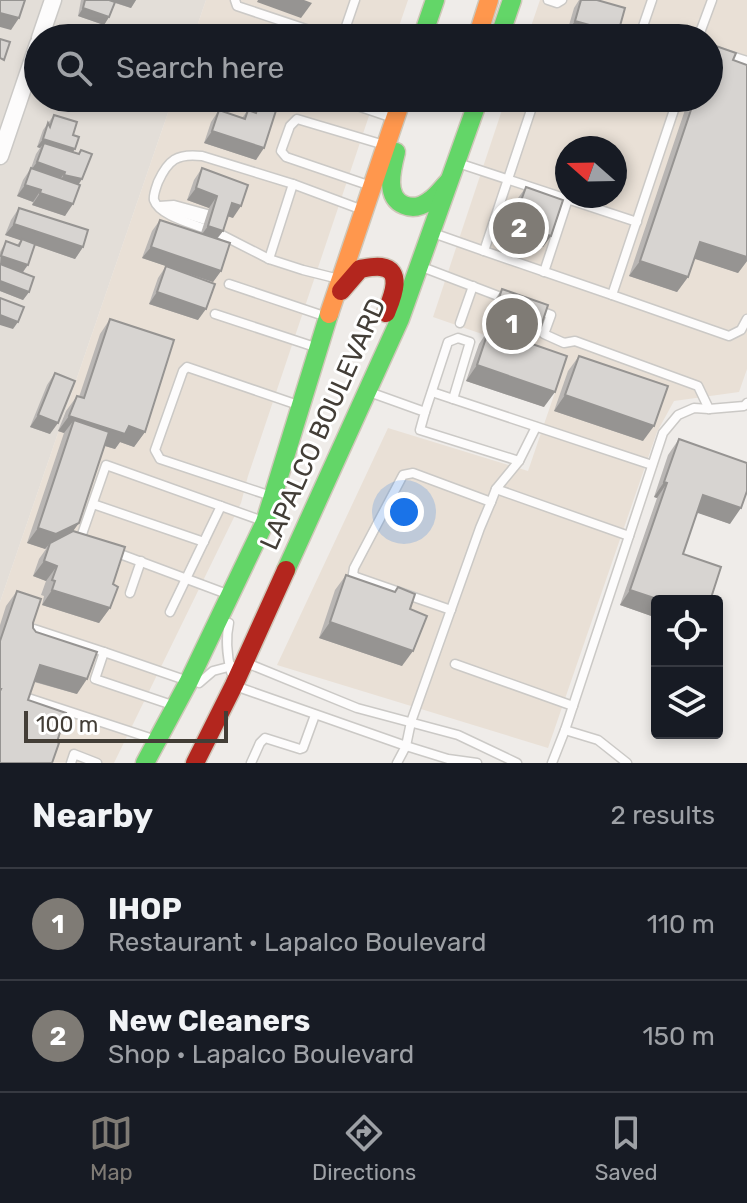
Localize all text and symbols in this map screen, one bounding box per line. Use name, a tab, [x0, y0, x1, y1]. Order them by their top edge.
search box	[24, 24, 723, 112]
icon: search	[52, 46, 96, 90]
text: Search here	[116, 50, 284, 86]
north arrow	[555, 136, 627, 208]
pin: 2	[493, 198, 545, 258]
street label: LAPALCO BOULEVARD	[253, 293, 393, 555]
pin: 1	[486, 294, 538, 354]
your location	[384, 492, 424, 532]
map controls	[651, 595, 723, 739]
button: locate	[651, 595, 723, 667]
button: layers	[651, 667, 723, 739]
scale bar	[24, 707, 228, 743]
text: 100 m	[36, 711, 98, 738]
text: Nearby	[32, 795, 153, 836]
text: 2 results	[611, 800, 715, 831]
text: IHOP	[108, 891, 182, 927]
text: 1	[52, 909, 64, 940]
text: 110 m	[647, 909, 715, 940]
text: Restaurant · Lapalco Boulevard	[108, 927, 486, 958]
text: New Cleaners	[108, 1003, 310, 1039]
text: 2	[50, 1021, 66, 1052]
text: 150 m	[642, 1021, 715, 1052]
text: Shop · Lapalco Boulevard	[108, 1039, 414, 1070]
tab: Map	[89, 1111, 133, 1186]
tab: Directions	[312, 1111, 416, 1186]
tab: Saved	[595, 1111, 658, 1186]

